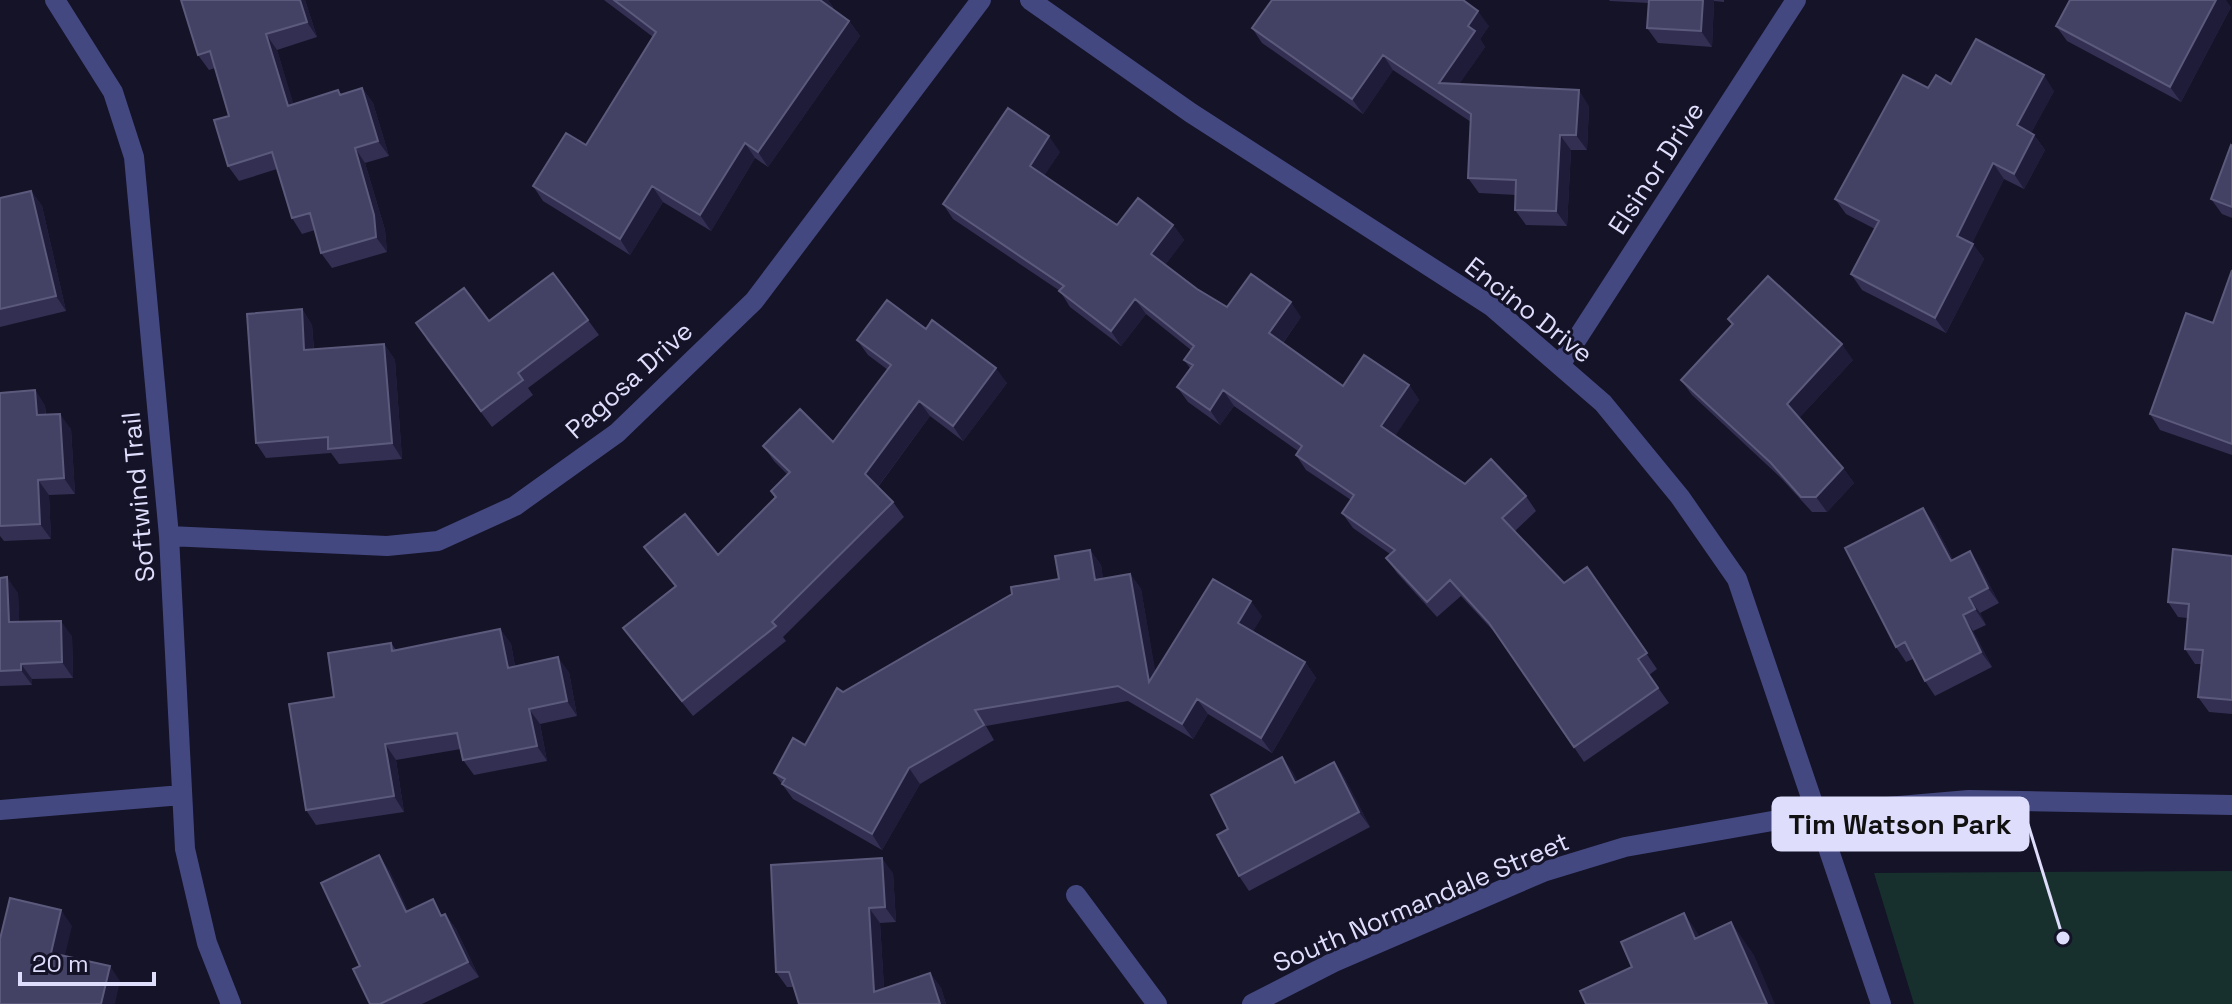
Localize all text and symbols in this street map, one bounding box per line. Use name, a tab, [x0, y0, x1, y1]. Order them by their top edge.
street label: Elsinor Drive	[1600, 95, 1712, 241]
street label: Encino Drive	[1458, 249, 1600, 371]
street label: Pagosa Drive	[558, 314, 700, 446]
street label: Softwind Trail	[114, 410, 162, 584]
callout: Tim Watson Park	[1773, 798, 2028, 850]
text: Tim Watson Park	[1788, 806, 2012, 842]
street label: South Normandale Street	[1268, 824, 1574, 980]
scale bar	[20, 936, 154, 986]
text: 20 m	[32, 948, 89, 979]

